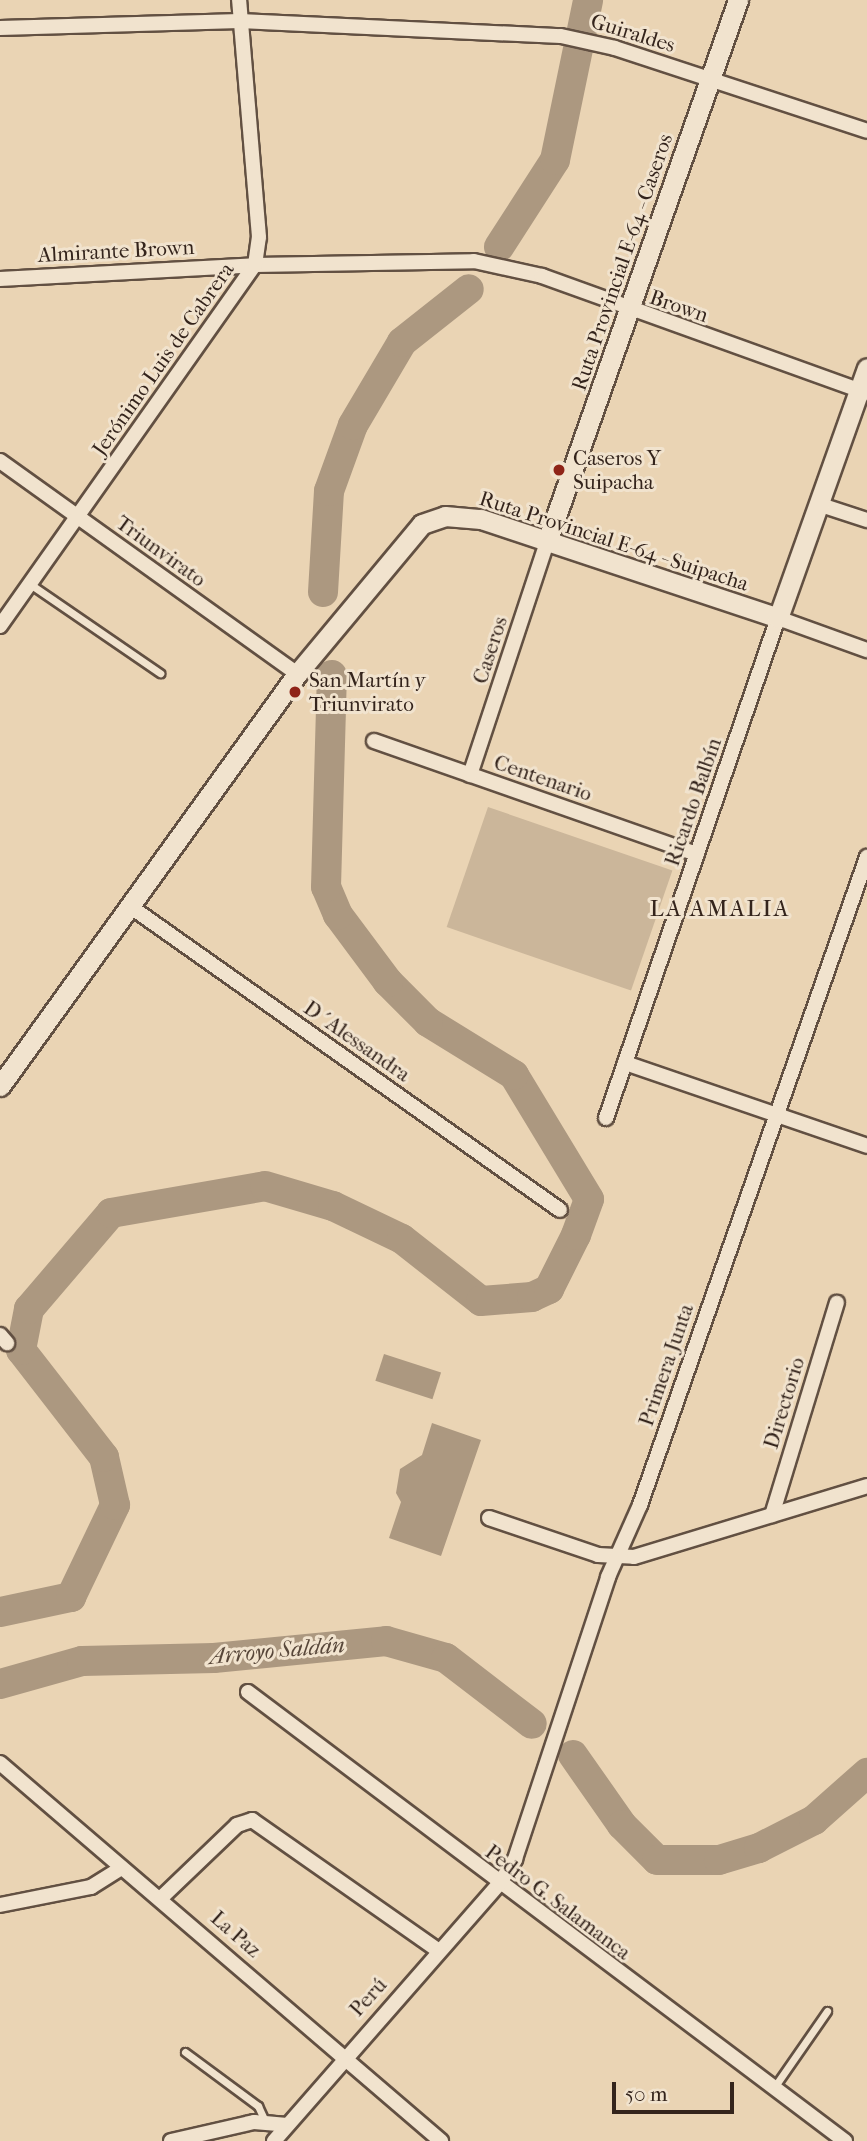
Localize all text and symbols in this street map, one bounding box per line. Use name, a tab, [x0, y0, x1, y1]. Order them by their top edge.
street label: Guiraldes	[588, 8, 678, 58]
street label: Ruta Provincial E-64 - Caseros	[566, 130, 678, 394]
street label: Almirante Brown	[37, 234, 195, 268]
street label: Jerónimo Luis de Cabrera	[87, 258, 239, 460]
street label: Brown	[646, 284, 712, 328]
place label: Caseros Y Suipacha	[573, 445, 661, 495]
marker: Caseros Y Suipacha	[551, 462, 567, 478]
street label: Ruta Provincial E-64 - Suipacha	[476, 486, 752, 596]
street label: Triunvirato	[111, 510, 211, 592]
street label: Caseros	[467, 613, 513, 687]
place label: San Martín y Triunvirato	[309, 667, 426, 717]
marker: San Martín y Triunvirato	[287, 684, 303, 700]
street label: Ricardo Balbín	[659, 735, 727, 869]
street label: Centenario	[491, 749, 595, 807]
district label: LA AMALIA	[651, 895, 789, 923]
street label: D´Alessandra	[299, 995, 415, 1087]
street label: Primera Junta	[633, 1301, 699, 1429]
street label: Directorio	[758, 1354, 810, 1452]
water label: Arroyo Saldán	[208, 1631, 346, 1671]
street label: Pedro G. Salamanca	[480, 1839, 636, 1965]
street label: La Paz	[206, 1905, 266, 1963]
street label: Perú	[344, 1972, 392, 2022]
scale bar	[615, 2068, 738, 2112]
text: 50 m	[625, 2082, 668, 2106]

